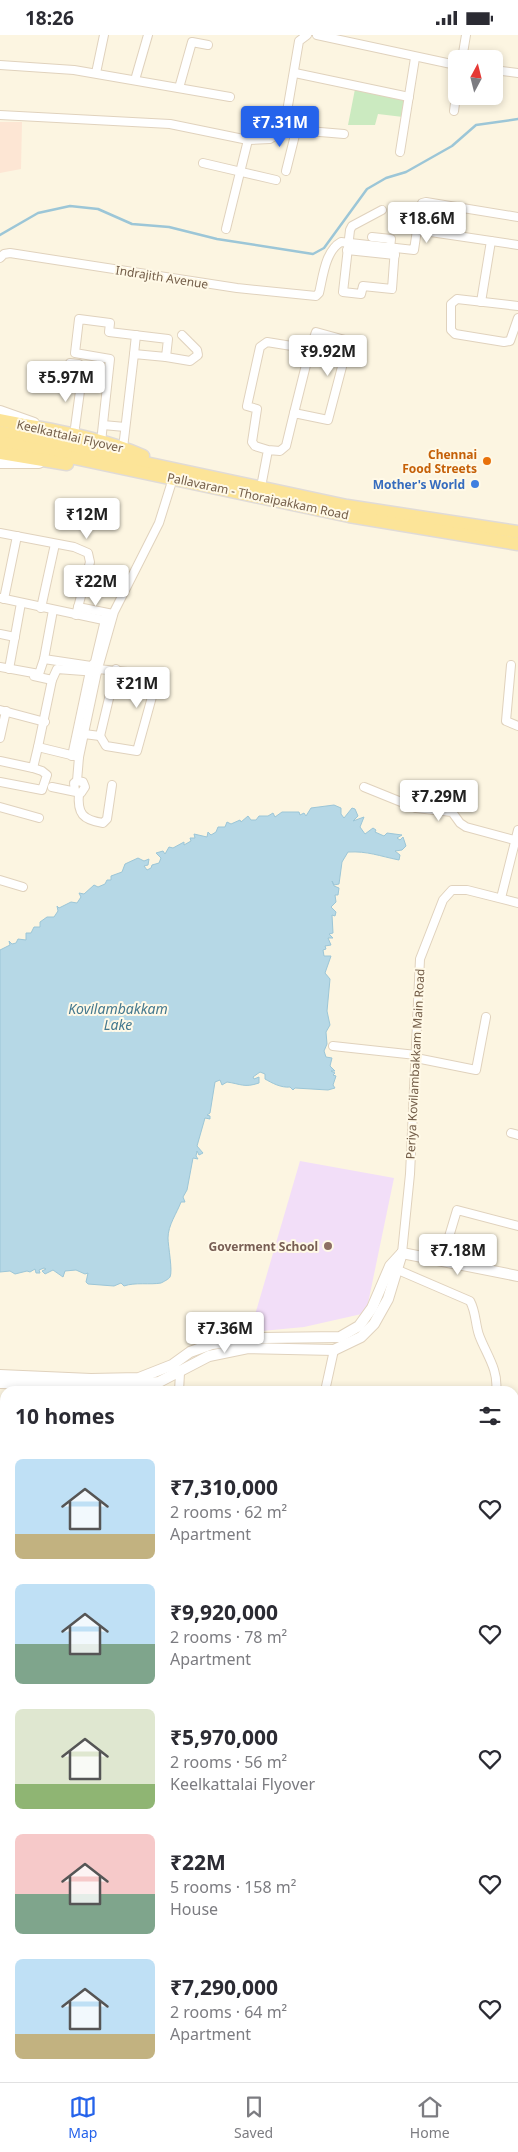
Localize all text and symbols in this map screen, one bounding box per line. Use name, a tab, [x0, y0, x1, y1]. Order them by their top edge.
text: 18:26	[25, 5, 74, 31]
north arrow	[448, 50, 502, 105]
map controls	[448, 50, 503, 105]
pin: ₹7.31M	[239, 105, 321, 148]
text: ₹7.31M	[252, 111, 308, 133]
pin: ₹18.6M	[386, 201, 468, 244]
text: ₹18.6M	[399, 207, 455, 229]
street label: Indrajith Avenue	[114, 261, 210, 293]
pin: ₹9.92M	[287, 335, 369, 377]
text: ₹9.92M	[300, 340, 356, 362]
pin: ₹5.97M	[25, 361, 107, 403]
text: ₹5.97M	[38, 366, 94, 388]
street label: Keelkattalai Flyover	[15, 415, 125, 457]
place label: Chennai Food Streets	[402, 446, 477, 477]
marker: Chennai Food Streets	[481, 455, 493, 467]
street label: Pallavaram - Thoraipakkam Road	[166, 468, 350, 524]
place label: Mother's World	[373, 476, 465, 493]
marker: Mother's World	[469, 478, 481, 490]
pin: ₹12M	[57, 497, 117, 540]
text: ₹12M	[66, 503, 108, 525]
pin: ₹22M	[66, 565, 126, 607]
text: ₹22M	[75, 570, 117, 592]
pin: ₹21M	[107, 667, 167, 709]
text: ₹21M	[116, 672, 158, 694]
pin: ₹7.29M	[398, 779, 480, 822]
text: ₹7.29M	[411, 785, 467, 807]
street label: Periya Kovilambakkam Main Road	[402, 968, 428, 1160]
water label: Kovilambakkam Lake	[68, 999, 168, 1034]
pin: ₹7.18M	[417, 1233, 499, 1276]
place label: Goverment School	[208, 1238, 318, 1255]
text: ₹7.18M	[430, 1239, 486, 1261]
marker: Goverment School	[322, 1240, 334, 1252]
pin: ₹7.36M	[184, 1311, 266, 1354]
text: ₹7.36M	[197, 1317, 253, 1339]
text: 10 homes	[15, 1402, 115, 1430]
icon: filters	[476, 1402, 504, 1430]
text: ₹7,310,000	[170, 1473, 278, 1501]
icon: home	[55, 1479, 115, 1539]
icon: heart	[476, 1495, 504, 1523]
text: 2 rooms · 62 m²	[170, 1501, 287, 1523]
text: Apartment	[170, 1523, 251, 1545]
text: ₹9,920,000	[170, 1598, 278, 1626]
icon: home	[55, 1604, 115, 1664]
icon: heart	[476, 1620, 504, 1648]
text: 2 rooms · 78 m²	[170, 1626, 287, 1648]
text: Apartment	[170, 1648, 251, 1670]
text: ₹5,970,000	[170, 1723, 278, 1751]
icon: home	[55, 1729, 115, 1789]
icon: heart	[476, 1745, 504, 1773]
text: 2 rooms · 56 m²	[170, 1751, 287, 1773]
text: Keelkattalai Flyover	[170, 1773, 315, 1795]
text: ₹22M	[170, 1848, 226, 1876]
icon: home	[55, 1854, 115, 1914]
icon: heart	[476, 1870, 504, 1898]
text: 5 rooms · 158 m²	[170, 1876, 296, 1898]
text: House	[170, 1898, 218, 1920]
text: ₹7,290,000	[170, 1973, 278, 2001]
icon: home	[55, 1979, 115, 2039]
icon: heart	[476, 1995, 504, 2023]
text: 2 rooms · 64 m²	[170, 2001, 287, 2023]
text: Apartment	[170, 2023, 251, 2045]
tab: Map	[68, 2093, 97, 2142]
tab: Saved	[234, 2093, 273, 2142]
tab: Home	[410, 2093, 450, 2142]

